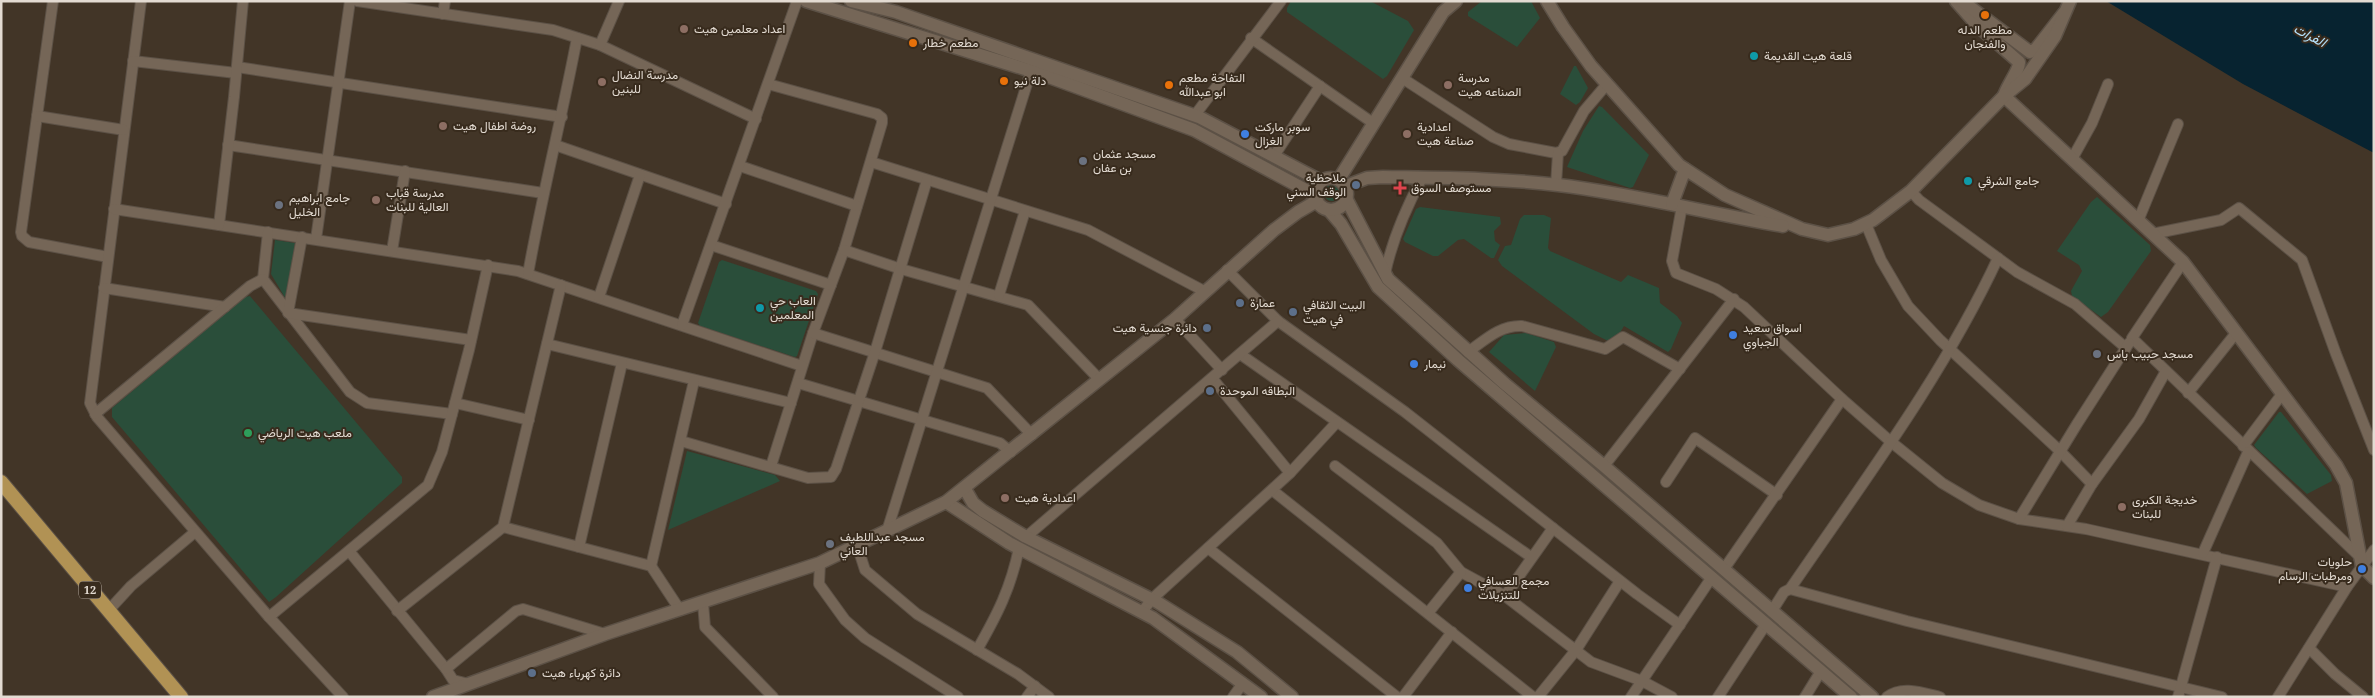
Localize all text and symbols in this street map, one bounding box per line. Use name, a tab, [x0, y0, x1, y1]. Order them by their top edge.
marker: مطعم الدله والفنجان	[1979, 9, 1991, 21]
water label: الفرات	[2291, 18, 2331, 52]
place label: اعداد معلمين هيت	[694, 20, 785, 37]
place label: مطعم الدله والفنجان	[1958, 21, 2012, 52]
marker: اعداد معلمين هيت	[678, 23, 690, 35]
place label: مطعم خطار	[922, 34, 978, 51]
marker: مطعم خطار	[907, 37, 919, 49]
place label: قلعة هيت القديمة	[1764, 47, 1852, 64]
marker: قلعة هيت القديمة	[1748, 50, 1760, 62]
place label: مدرسة النضال للبنين	[612, 66, 678, 97]
place label: التفاحة مطعم ابو عبدالله	[1179, 69, 1245, 100]
place label: مدرسة الصناعه هيت	[1458, 69, 1521, 100]
place label: دلة نيو	[1014, 72, 1047, 89]
marker: دلة نيو	[998, 75, 1010, 87]
marker: مدرسة النضال للبنين	[596, 76, 608, 88]
marker: التفاحة مطعم ابو عبدالله	[1163, 79, 1175, 91]
marker: مدرسة الصناعه هيت	[1442, 79, 1454, 91]
place label: روضة اطفال هيت	[453, 117, 536, 134]
place label: سوبر ماركت الغزال	[1255, 118, 1310, 149]
place label: اعدادية صناعة هيت	[1417, 118, 1474, 149]
marker: روضة اطفال هيت	[437, 120, 449, 132]
marker: سوبر ماركت الغزال	[1239, 128, 1251, 140]
marker: اعدادية صناعة هيت	[1401, 128, 1413, 140]
place label: مسجد عثمان بن عفان	[1093, 145, 1156, 176]
marker: مسجد عثمان بن عفان	[1077, 155, 1089, 167]
place label: ملاحظية الوقف السني	[1286, 169, 1346, 202]
place label: جامع الشرقي	[1978, 172, 2039, 191]
marker: جامع الشرقي	[1962, 175, 1974, 187]
marker: ملاحظية الوقف السني	[1350, 179, 1362, 191]
place label: مستوصف السوق	[1411, 179, 1492, 196]
marker: مستوصف السوق	[1393, 181, 1407, 195]
place label: مدرسة قباب العالية للبنات	[386, 184, 449, 215]
place label: جامع ابراهيم الخليل	[289, 189, 350, 220]
marker: مدرسة قباب العالية للبنات	[370, 194, 382, 206]
marker: جامع ابراهيم الخليل	[273, 199, 285, 211]
place label: العاب حي المعلمين	[770, 292, 816, 323]
place label: عمارة	[1250, 294, 1275, 311]
place label: البيت الثقافي في هيت	[1303, 296, 1365, 329]
marker: عمارة	[1234, 297, 1246, 309]
marker: العاب حي المعلمين	[754, 302, 766, 314]
marker: البيت الثقافي في هيت	[1287, 306, 1299, 318]
place label: دائرة جنسية هيت	[1113, 319, 1197, 336]
place label: اسواق سعيد الجباوي	[1743, 319, 1802, 352]
marker: دائرة جنسية هيت	[1201, 322, 1213, 334]
marker: اسواق سعيد الجباوي	[1727, 329, 1739, 341]
place label: مسجد حبيب ياس	[2107, 345, 2193, 362]
marker: مسجد حبيب ياس	[2091, 348, 2103, 360]
place label: نيمار	[1423, 355, 1446, 372]
marker: نيمار	[1408, 358, 1420, 370]
place label: البطاقه الموحدة	[1220, 382, 1295, 399]
marker: البطاقه الموحدة	[1204, 385, 1216, 397]
place label: ملعب هيت الرياضي	[258, 424, 352, 443]
marker: ملعب هيت الرياضي	[242, 427, 254, 439]
place label: اعدادية هيت	[1015, 489, 1076, 506]
place label: خديجة الكبرى للبنات	[2132, 491, 2197, 522]
marker: اعدادية هيت	[999, 492, 1011, 504]
marker: خديجة الكبرى للبنات	[2116, 501, 2128, 513]
place label: مسجد عبداللطيف العاني	[840, 528, 925, 561]
marker: مسجد عبداللطيف العاني	[824, 538, 836, 550]
place label: حلويات ومرطبات الرسام	[2278, 553, 2352, 584]
marker: حلويات ومرطبات الرسام	[2356, 563, 2368, 575]
place label: مجمع العسافي للتنزيلات	[1478, 572, 1549, 603]
road number: 12	[79, 582, 101, 598]
marker: مجمع العسافي للتنزيلات	[1462, 582, 1474, 594]
place label: دائرة كهرباء هيت	[542, 664, 621, 681]
marker: دائرة كهرباء هيت	[526, 667, 538, 679]

